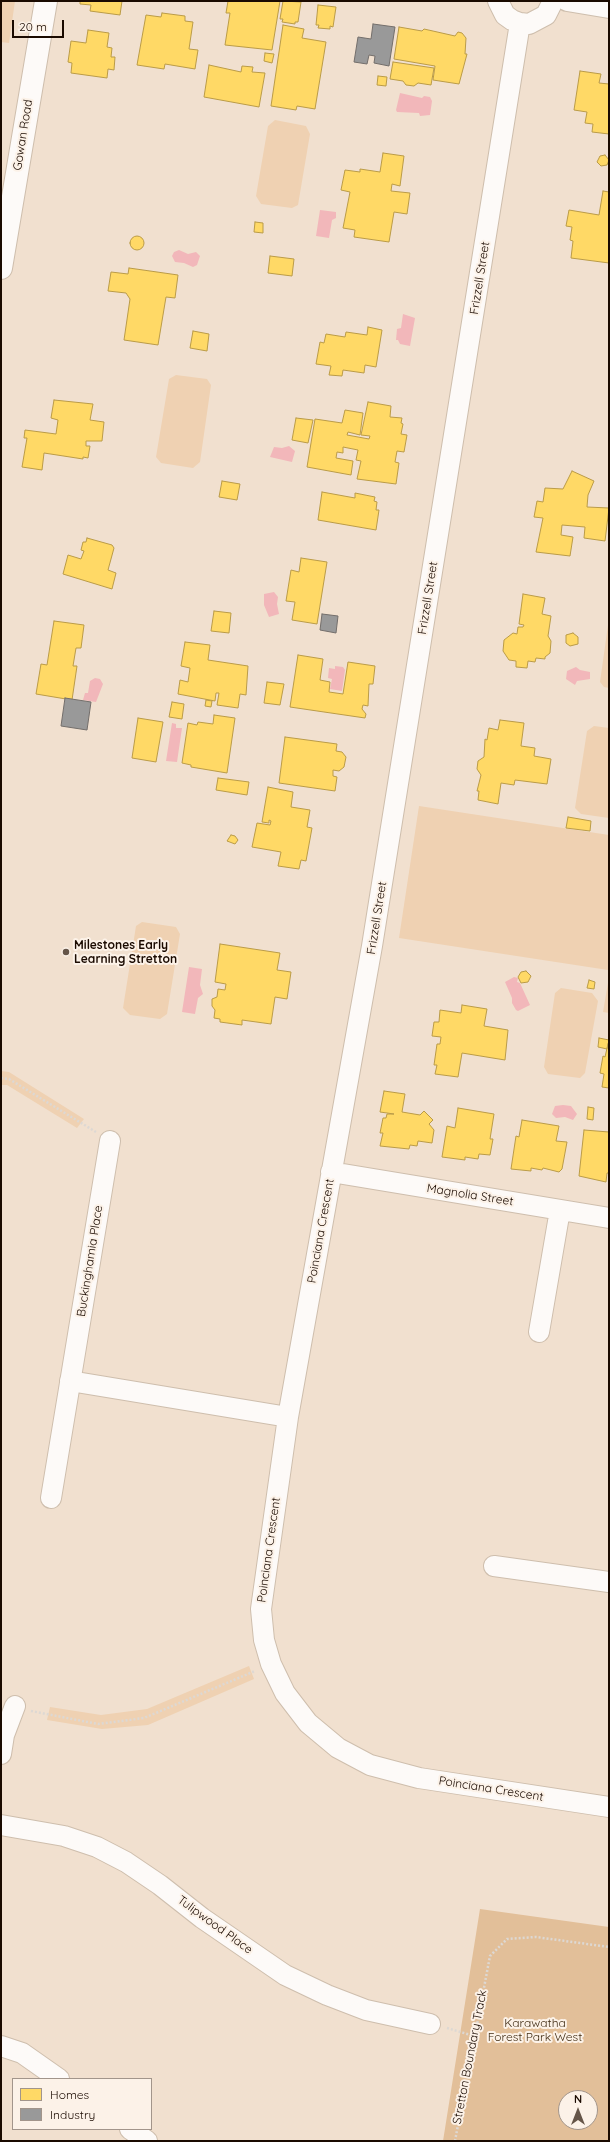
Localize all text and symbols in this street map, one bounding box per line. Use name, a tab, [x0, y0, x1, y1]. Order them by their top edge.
scale bar	[14, 12, 66, 38]
text: 20 m	[19, 19, 47, 34]
street label: Gowan Road	[10, 98, 36, 172]
street label: Frizzell Street	[467, 241, 493, 315]
street label: Frizzell Street	[415, 561, 441, 635]
street label: Frizzell Street	[364, 881, 390, 955]
place label: Milestones Early Learning Stretton	[74, 938, 177, 966]
marker: Milestones Early Learning Stretton	[61, 947, 71, 957]
street label: Poinciana Crescent	[305, 1178, 337, 1284]
street label: Magnolia Street	[426, 1181, 514, 1209]
street label: Buckinghamia Place	[74, 1204, 106, 1318]
street label: Poinciana Crescent	[254, 1497, 284, 1603]
street label: Poinciana Crescent	[438, 1774, 544, 1804]
street label: Tulipwood Place	[175, 1893, 255, 1957]
street label: Stretton Boundary Track	[450, 1989, 490, 2125]
park label: Karawatha Forest Park West	[488, 2016, 582, 2044]
legend	[12, 2078, 152, 2130]
text: Homes	[50, 2087, 89, 2102]
north arrow	[558, 2090, 598, 2130]
text: N	[574, 2092, 582, 2106]
text: Industry	[50, 2107, 95, 2122]

